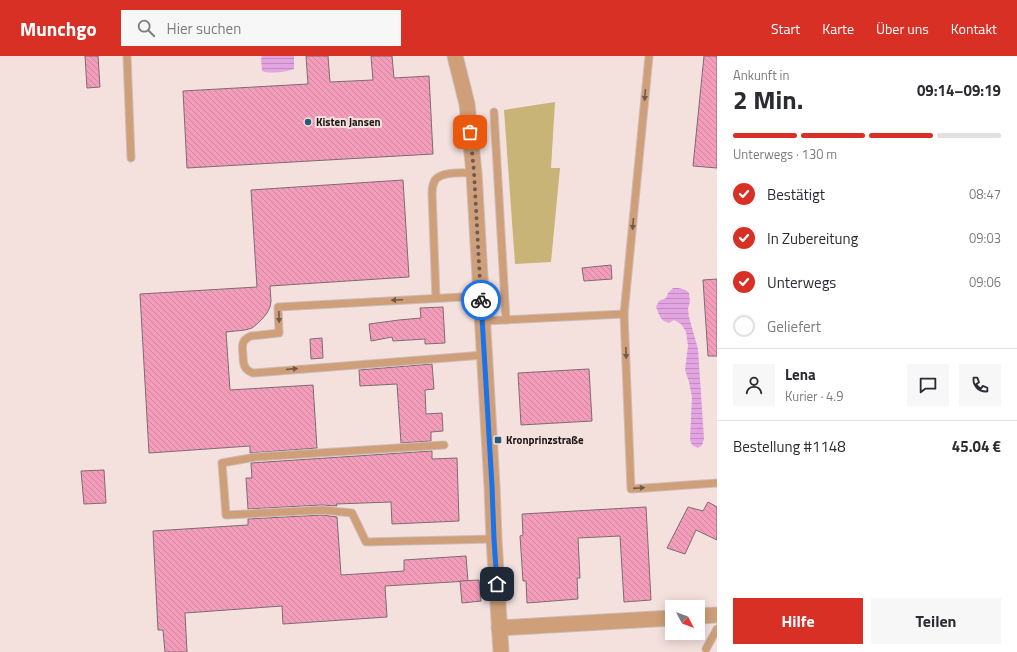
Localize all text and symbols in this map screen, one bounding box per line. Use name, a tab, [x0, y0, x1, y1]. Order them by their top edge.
search box	[121, 10, 401, 46]
text: Munchgo	[20, 14, 97, 43]
icon: search	[135, 17, 157, 39]
text: Hier suchen	[167, 17, 241, 40]
text: Start	[771, 18, 800, 39]
text: Karte	[822, 18, 854, 39]
text: Über uns	[876, 18, 929, 39]
text: Kontakt	[951, 18, 997, 39]
text: Ankunft in	[733, 65, 789, 85]
text: 09:14–09:19	[917, 79, 1001, 102]
text: 2 Min.	[733, 80, 803, 119]
one-way arrow	[642, 89, 649, 101]
place label: Kisten Jansen	[316, 114, 381, 130]
pin	[453, 115, 487, 149]
marker: Kisten Jansen	[303, 117, 313, 127]
icon: bag	[459, 121, 481, 143]
text: Unterwegs · 130 m	[733, 144, 837, 164]
icon: check	[733, 183, 755, 205]
text: Bestätigt	[767, 183, 825, 206]
text: 08:47	[969, 184, 1001, 204]
one-way arrow	[630, 218, 636, 230]
icon: check	[733, 227, 755, 249]
text: In Zubereitung	[767, 227, 858, 250]
text: 09:03	[969, 228, 1001, 248]
icon: check	[733, 271, 755, 293]
text: Unterwegs	[767, 271, 836, 294]
text: 09:06	[969, 272, 1001, 292]
courier	[461, 280, 501, 320]
icon: bike	[470, 289, 492, 311]
one-way arrow	[391, 296, 403, 303]
one-way arrow	[275, 311, 282, 323]
text: Geliefert	[767, 315, 821, 338]
one-way arrow	[623, 347, 629, 360]
text: Lena	[785, 363, 816, 386]
button: person	[733, 364, 775, 406]
button: chat	[907, 364, 949, 406]
button: phone	[959, 364, 1001, 406]
one-way arrow	[286, 366, 298, 373]
text: Kurier · 4.9	[785, 386, 843, 406]
place label: Kronprinzstraße	[506, 432, 584, 448]
marker: Kronprinzstraße	[493, 435, 503, 445]
text: Bestellung #1148	[733, 435, 846, 458]
text: 45.04 €	[952, 435, 1001, 458]
one-way arrow	[633, 485, 646, 491]
pin	[480, 567, 514, 601]
icon: home	[486, 573, 508, 595]
button: Hilfe	[733, 598, 863, 644]
button: Teilen	[871, 598, 1001, 644]
north arrow	[665, 600, 705, 640]
map controls	[665, 600, 705, 640]

